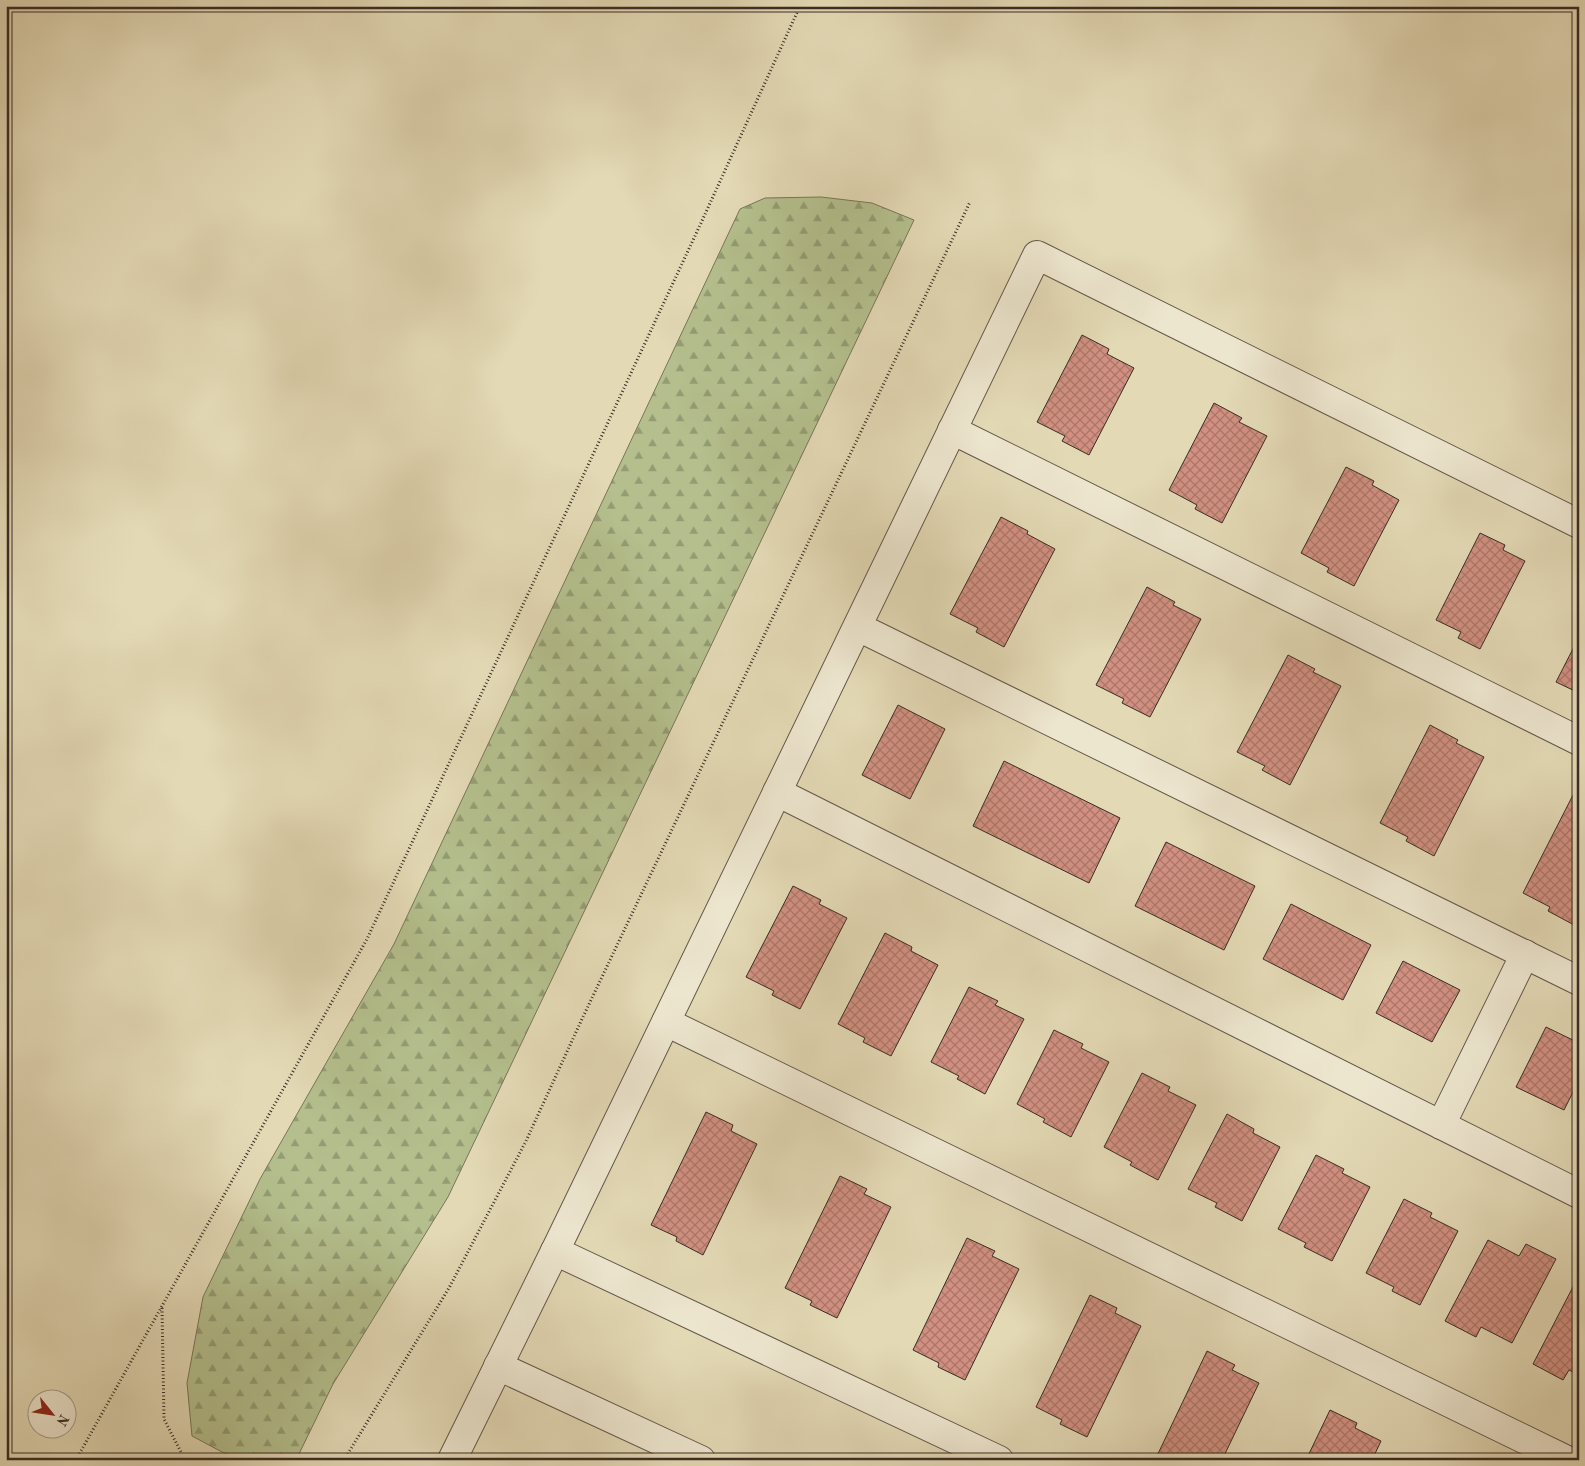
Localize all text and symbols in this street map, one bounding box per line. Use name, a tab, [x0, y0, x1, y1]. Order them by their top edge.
north arrow	[28, 1388, 78, 1438]
text: N	[54, 1412, 71, 1428]

